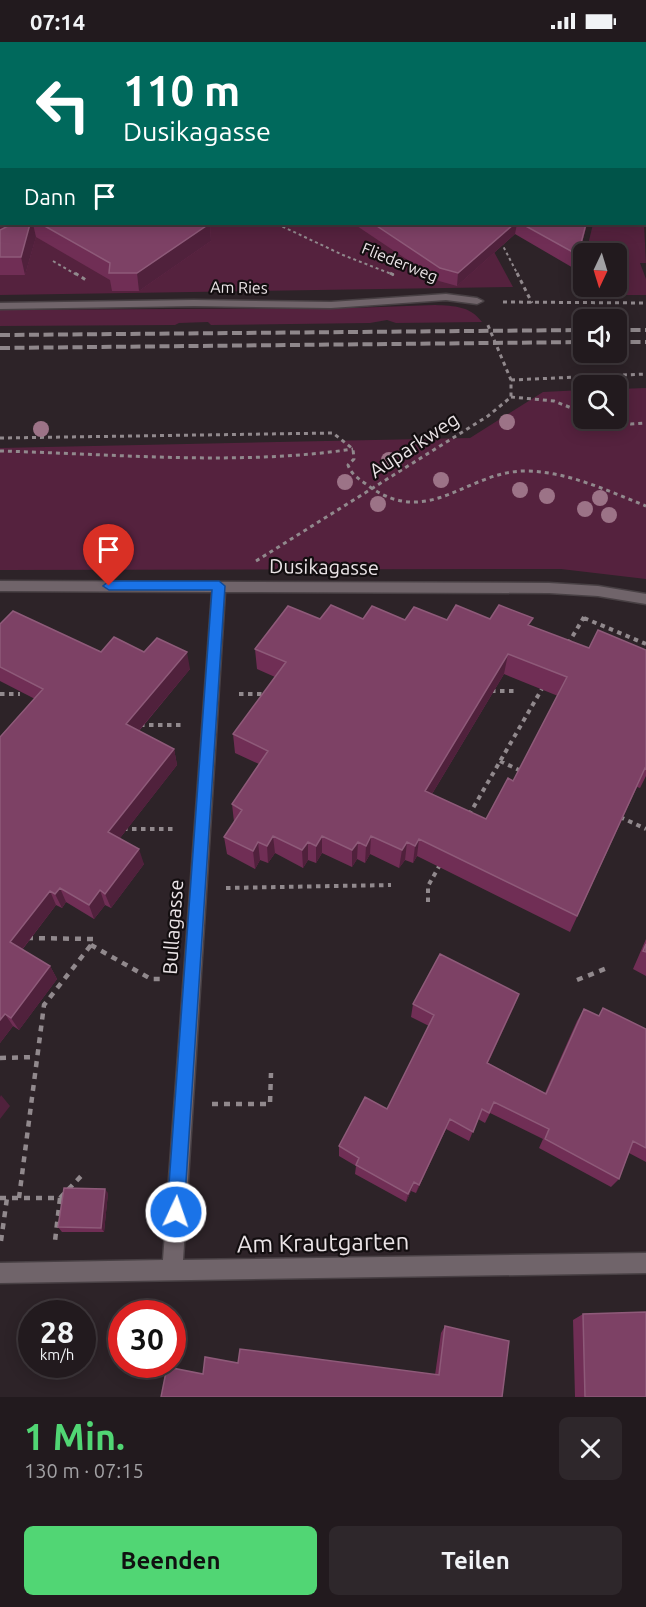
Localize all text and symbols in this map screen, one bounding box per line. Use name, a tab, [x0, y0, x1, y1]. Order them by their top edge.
text: 07:14	[30, 9, 85, 34]
icon: left	[24, 66, 102, 144]
text: 110 m	[123, 67, 240, 114]
text: Dusikagasse	[123, 116, 271, 146]
icon: arrive	[88, 180, 121, 213]
text: Dann	[24, 184, 76, 209]
street label: Fliederweg	[359, 239, 441, 285]
north arrow	[573, 243, 627, 297]
map controls	[573, 243, 627, 429]
street label: Am Ries	[210, 277, 268, 297]
button: sound	[573, 309, 627, 363]
button: search	[573, 375, 627, 429]
street label: Auparkweg	[365, 407, 463, 482]
pin	[83, 524, 134, 586]
icon: arrive	[92, 533, 125, 566]
street label: Dusikagasse	[269, 554, 379, 579]
street label: Bullagasse	[158, 879, 187, 975]
position arrow	[144, 1180, 208, 1244]
street label: Am Krautgarten	[237, 1227, 409, 1258]
speed limit sign: 30	[108, 1300, 186, 1378]
text: 28	[40, 1315, 74, 1349]
text: km/h	[40, 1346, 74, 1363]
text: 1 Min.	[24, 1416, 125, 1457]
button: close	[559, 1417, 622, 1480]
text: 130 m · 07:15	[24, 1459, 144, 1482]
button: Beenden	[24, 1526, 317, 1595]
button: Teilen	[329, 1526, 622, 1595]

